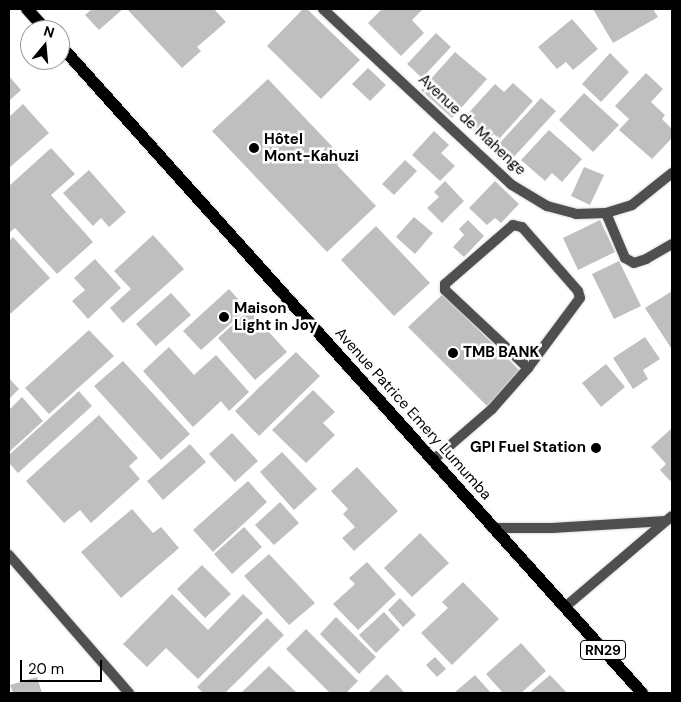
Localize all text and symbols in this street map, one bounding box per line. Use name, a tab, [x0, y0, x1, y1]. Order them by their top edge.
north arrow	[20, 20, 70, 70]
text: N	[42, 22, 57, 42]
street label: Avenue de Mahenge	[415, 71, 529, 179]
place label: Hôtel Mont-Kahuzi	[264, 130, 359, 165]
marker: Hôtel Mont-Kahuzi	[248, 142, 260, 154]
place label: Maison Light in Joy	[234, 299, 317, 334]
marker: Maison Light in Joy	[218, 311, 230, 323]
street label: Avenue Patrice Emery Lumumba	[331, 324, 495, 504]
place label: TMB BANK	[463, 344, 539, 362]
marker: TMB BANK	[447, 347, 459, 359]
place label: GPI Fuel Station	[470, 439, 586, 457]
marker: GPI Fuel Station	[590, 442, 602, 454]
road number: RN29	[579, 638, 627, 662]
scale bar	[22, 650, 105, 682]
text: 20 m	[28, 659, 64, 679]

